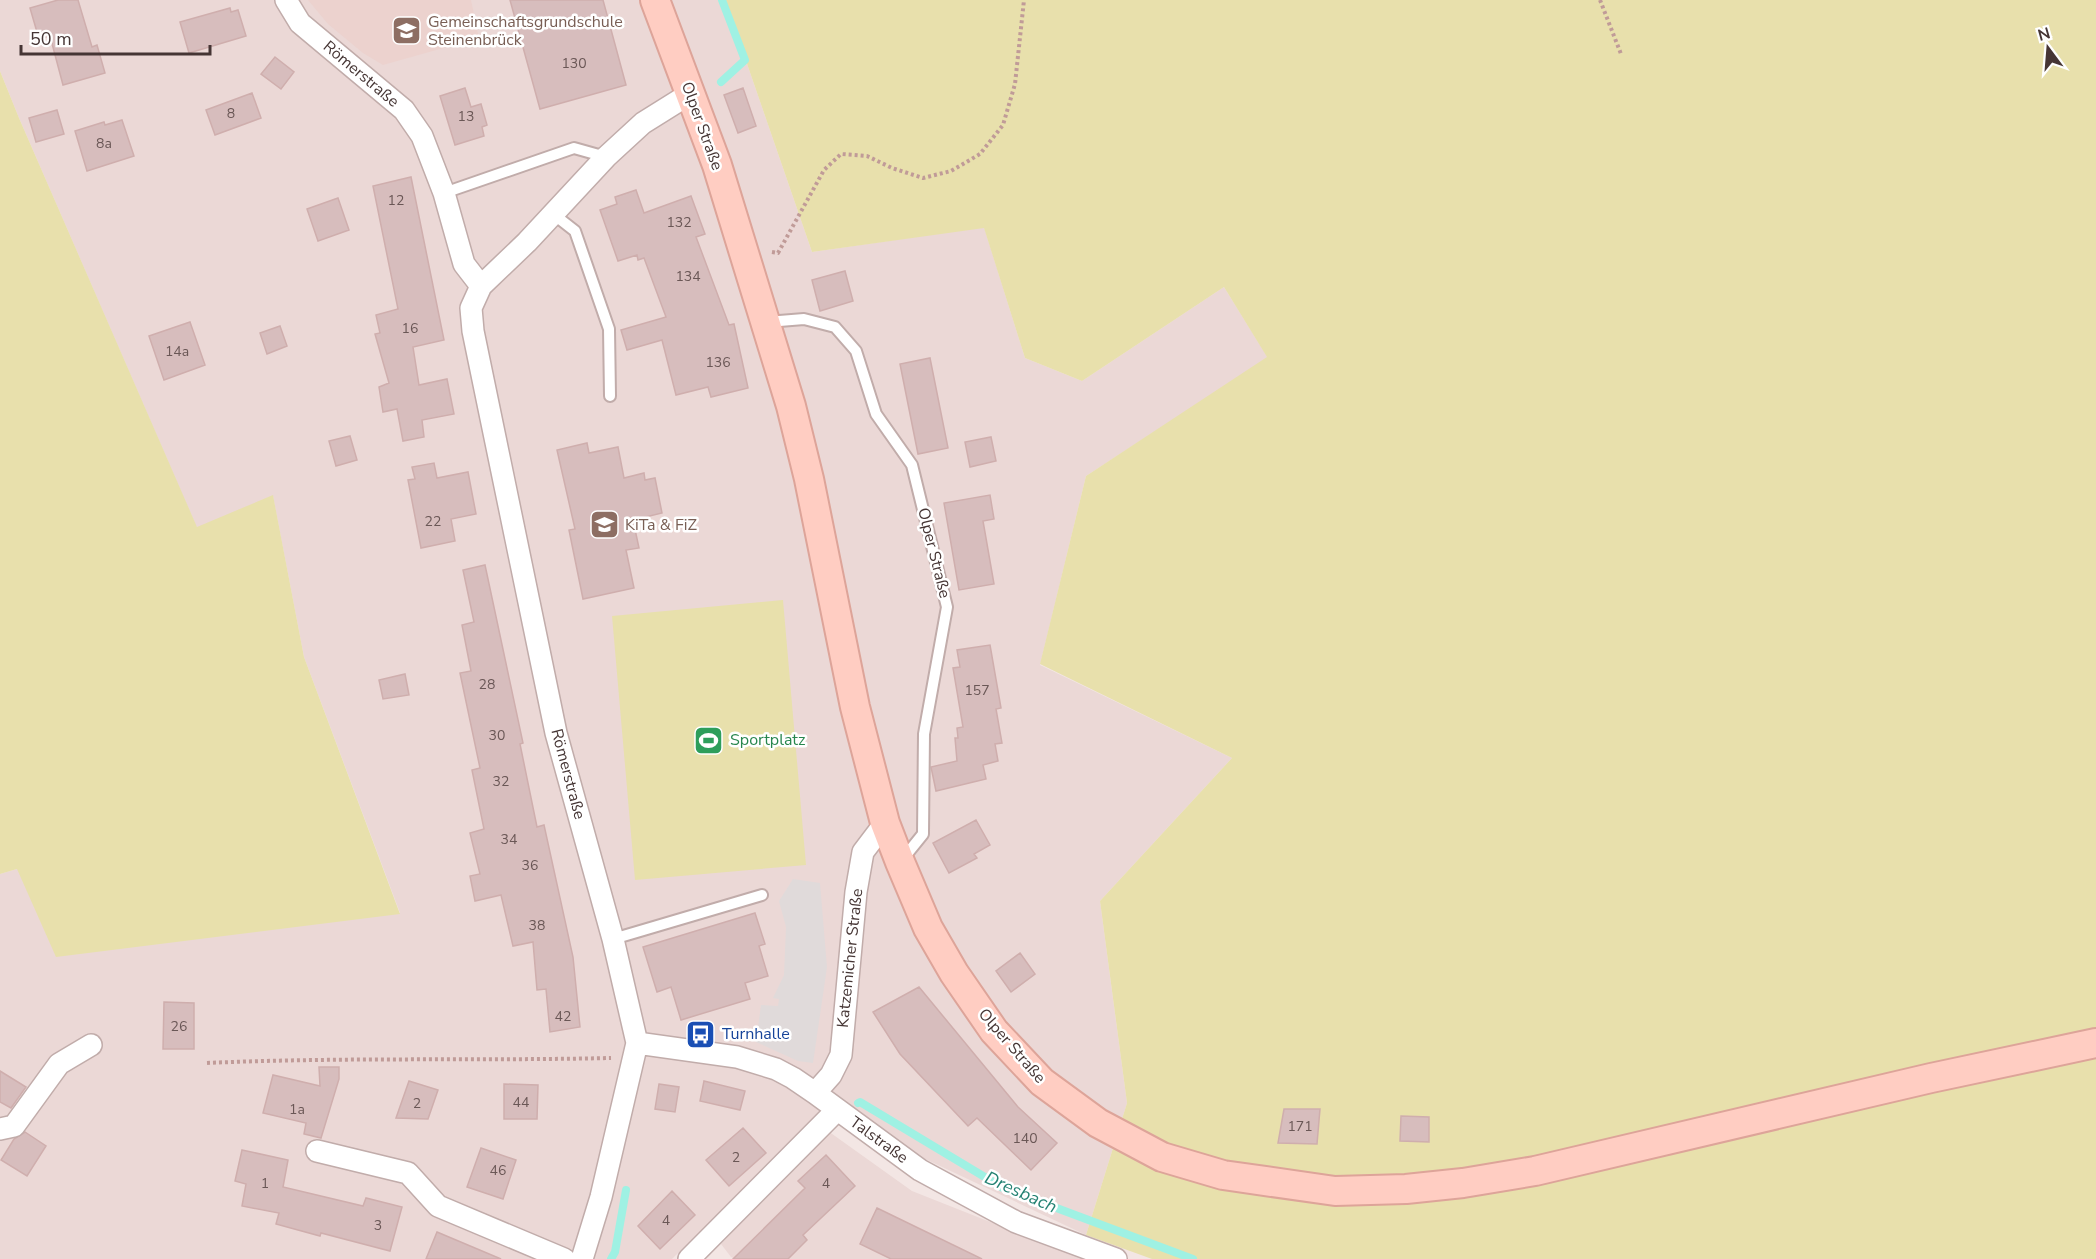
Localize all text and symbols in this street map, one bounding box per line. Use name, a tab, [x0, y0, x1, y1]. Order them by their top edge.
place label: Gemeinschaftsgrundschule Steinenbrück	[428, 11, 623, 51]
school or university icon: Gemeinschaftsgrundschule Steinenbrück	[391, 15, 423, 47]
scale bar	[21, 18, 210, 56]
north arrow	[2018, 18, 2078, 78]
text: N	[2035, 22, 2053, 47]
text: 50 m	[30, 27, 72, 51]
street label: Römerstraße	[318, 36, 404, 112]
house number: 130	[561, 54, 587, 73]
street label: Olper Straße	[676, 79, 728, 173]
house number: 8	[227, 104, 235, 123]
house number: 13	[458, 107, 474, 126]
house number: 8a	[96, 134, 112, 153]
house number: 12	[388, 191, 404, 210]
house number: 132	[666, 213, 692, 232]
house number: 134	[675, 267, 701, 286]
house number: 16	[402, 319, 418, 338]
house number: 14a	[165, 342, 189, 361]
house number: 136	[705, 353, 731, 372]
street label: Olper Straße	[912, 505, 956, 601]
school or university icon: KiTa & FiZ	[588, 509, 620, 541]
house number: 22	[425, 512, 441, 531]
place label: KiTa & FiZ	[625, 514, 697, 536]
house number: 28	[479, 675, 495, 694]
house number: 157	[964, 681, 990, 700]
sports icon: Sportplatz	[693, 724, 725, 756]
house number: 30	[489, 726, 505, 745]
street label: Römerstraße	[545, 726, 591, 822]
place label: Sportplatz	[730, 729, 805, 751]
house number: 32	[493, 772, 509, 791]
house number: 34	[501, 830, 517, 849]
house number: 36	[522, 856, 538, 875]
street label: Katzemicher Straße	[832, 887, 868, 1029]
house number: 38	[529, 916, 545, 935]
street label: Olper Straße	[973, 1004, 1051, 1088]
house number: 42	[555, 1007, 571, 1026]
house number: 26	[171, 1017, 187, 1036]
bus stop icon: Turnhalle	[685, 1018, 717, 1050]
place label: Turnhalle	[722, 1023, 790, 1045]
house number: 44	[513, 1093, 529, 1112]
house number: 2	[413, 1094, 421, 1113]
house number: 1a	[289, 1100, 305, 1119]
street label: Talstraße	[845, 1111, 913, 1169]
house number: 171	[1287, 1117, 1313, 1136]
house number: 140	[1012, 1129, 1038, 1148]
house number: 2	[732, 1148, 740, 1167]
house number: 46	[490, 1161, 506, 1180]
water label: Dresbach	[981, 1165, 1061, 1219]
house number: 1	[261, 1174, 269, 1193]
house number: 4	[822, 1174, 830, 1193]
house number: 4	[662, 1211, 670, 1230]
house number: 3	[374, 1216, 382, 1235]

